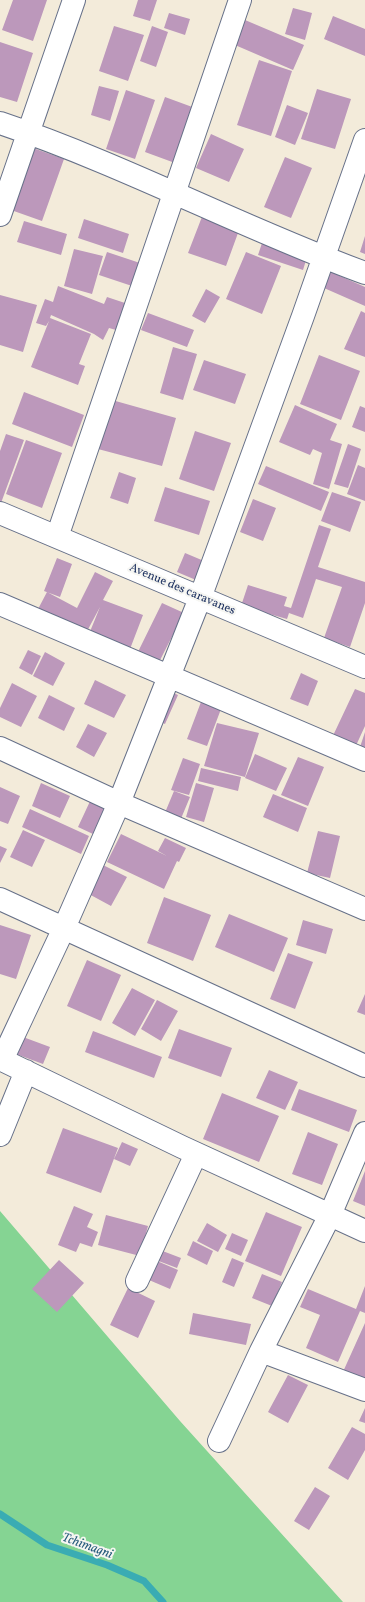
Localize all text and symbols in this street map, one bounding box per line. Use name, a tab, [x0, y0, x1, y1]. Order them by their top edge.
street label: Avenue des caravanes	[127, 561, 237, 619]
water label: Tchimagni	[60, 1531, 114, 1563]

